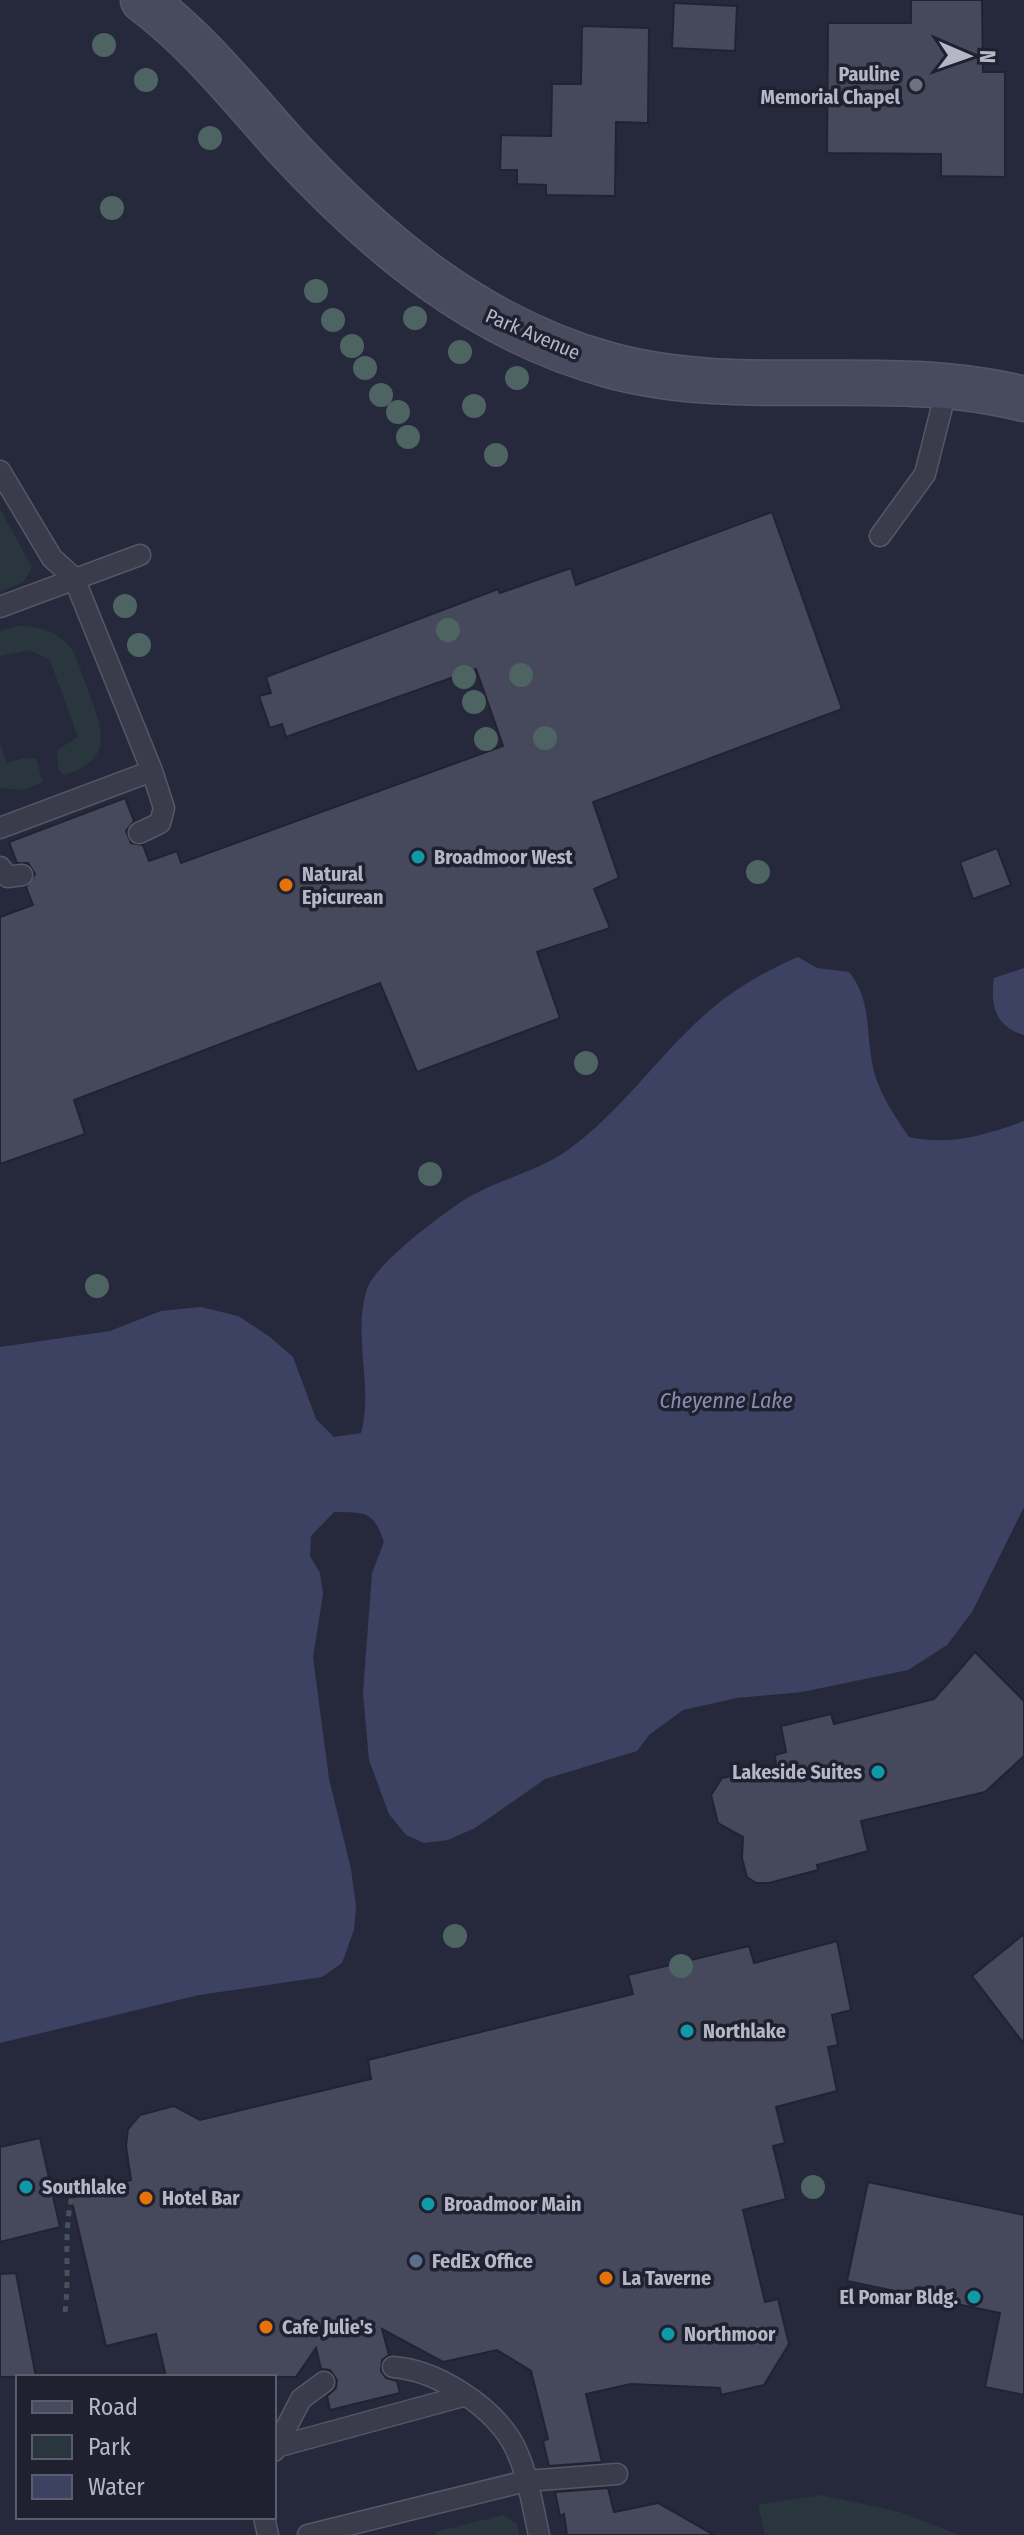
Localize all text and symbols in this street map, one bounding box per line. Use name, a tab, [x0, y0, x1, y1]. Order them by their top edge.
north arrow	[928, 16, 1008, 96]
text: N	[974, 50, 1001, 64]
place label: Pauline Memorial Chapel	[761, 62, 901, 109]
marker: Pauline Memorial Chapel	[907, 76, 925, 94]
street label: Park Avenue	[482, 303, 584, 365]
place label: Broadmoor West	[434, 845, 574, 869]
marker: Broadmoor West	[409, 848, 427, 866]
place label: Natural Epicurean	[302, 862, 383, 909]
marker: Natural Epicurean	[277, 876, 295, 894]
water label: Cheyenne Lake	[659, 1387, 793, 1414]
place label: Lakeside Suites	[732, 1760, 862, 1784]
marker: Lakeside Suites	[869, 1763, 887, 1781]
place label: Northlake	[703, 2019, 786, 2043]
marker: Northlake	[678, 2022, 696, 2040]
place label: Southlake	[42, 2175, 126, 2199]
marker: Southlake	[17, 2178, 35, 2196]
place label: Hotel Bar	[162, 2186, 240, 2210]
marker: Hotel Bar	[137, 2189, 155, 2207]
place label: Broadmoor Main	[444, 2192, 581, 2216]
marker: Broadmoor Main	[419, 2195, 437, 2213]
place label: FedEx Office	[432, 2249, 533, 2273]
marker: FedEx Office	[407, 2252, 425, 2270]
place label: La Taverne	[622, 2266, 711, 2290]
marker: La Taverne	[597, 2269, 615, 2287]
place label: El Pomar Bldg.	[839, 2285, 958, 2309]
marker: El Pomar Bldg.	[965, 2288, 983, 2306]
place label: Cafe Julie's	[282, 2315, 373, 2339]
marker: Cafe Julie's	[257, 2318, 275, 2336]
place label: Northmoor	[684, 2322, 776, 2346]
marker: Northmoor	[659, 2325, 677, 2343]
legend	[16, 2375, 276, 2519]
text: Road	[88, 2393, 138, 2421]
text: Park	[88, 2433, 131, 2461]
text: Water	[88, 2473, 145, 2501]

